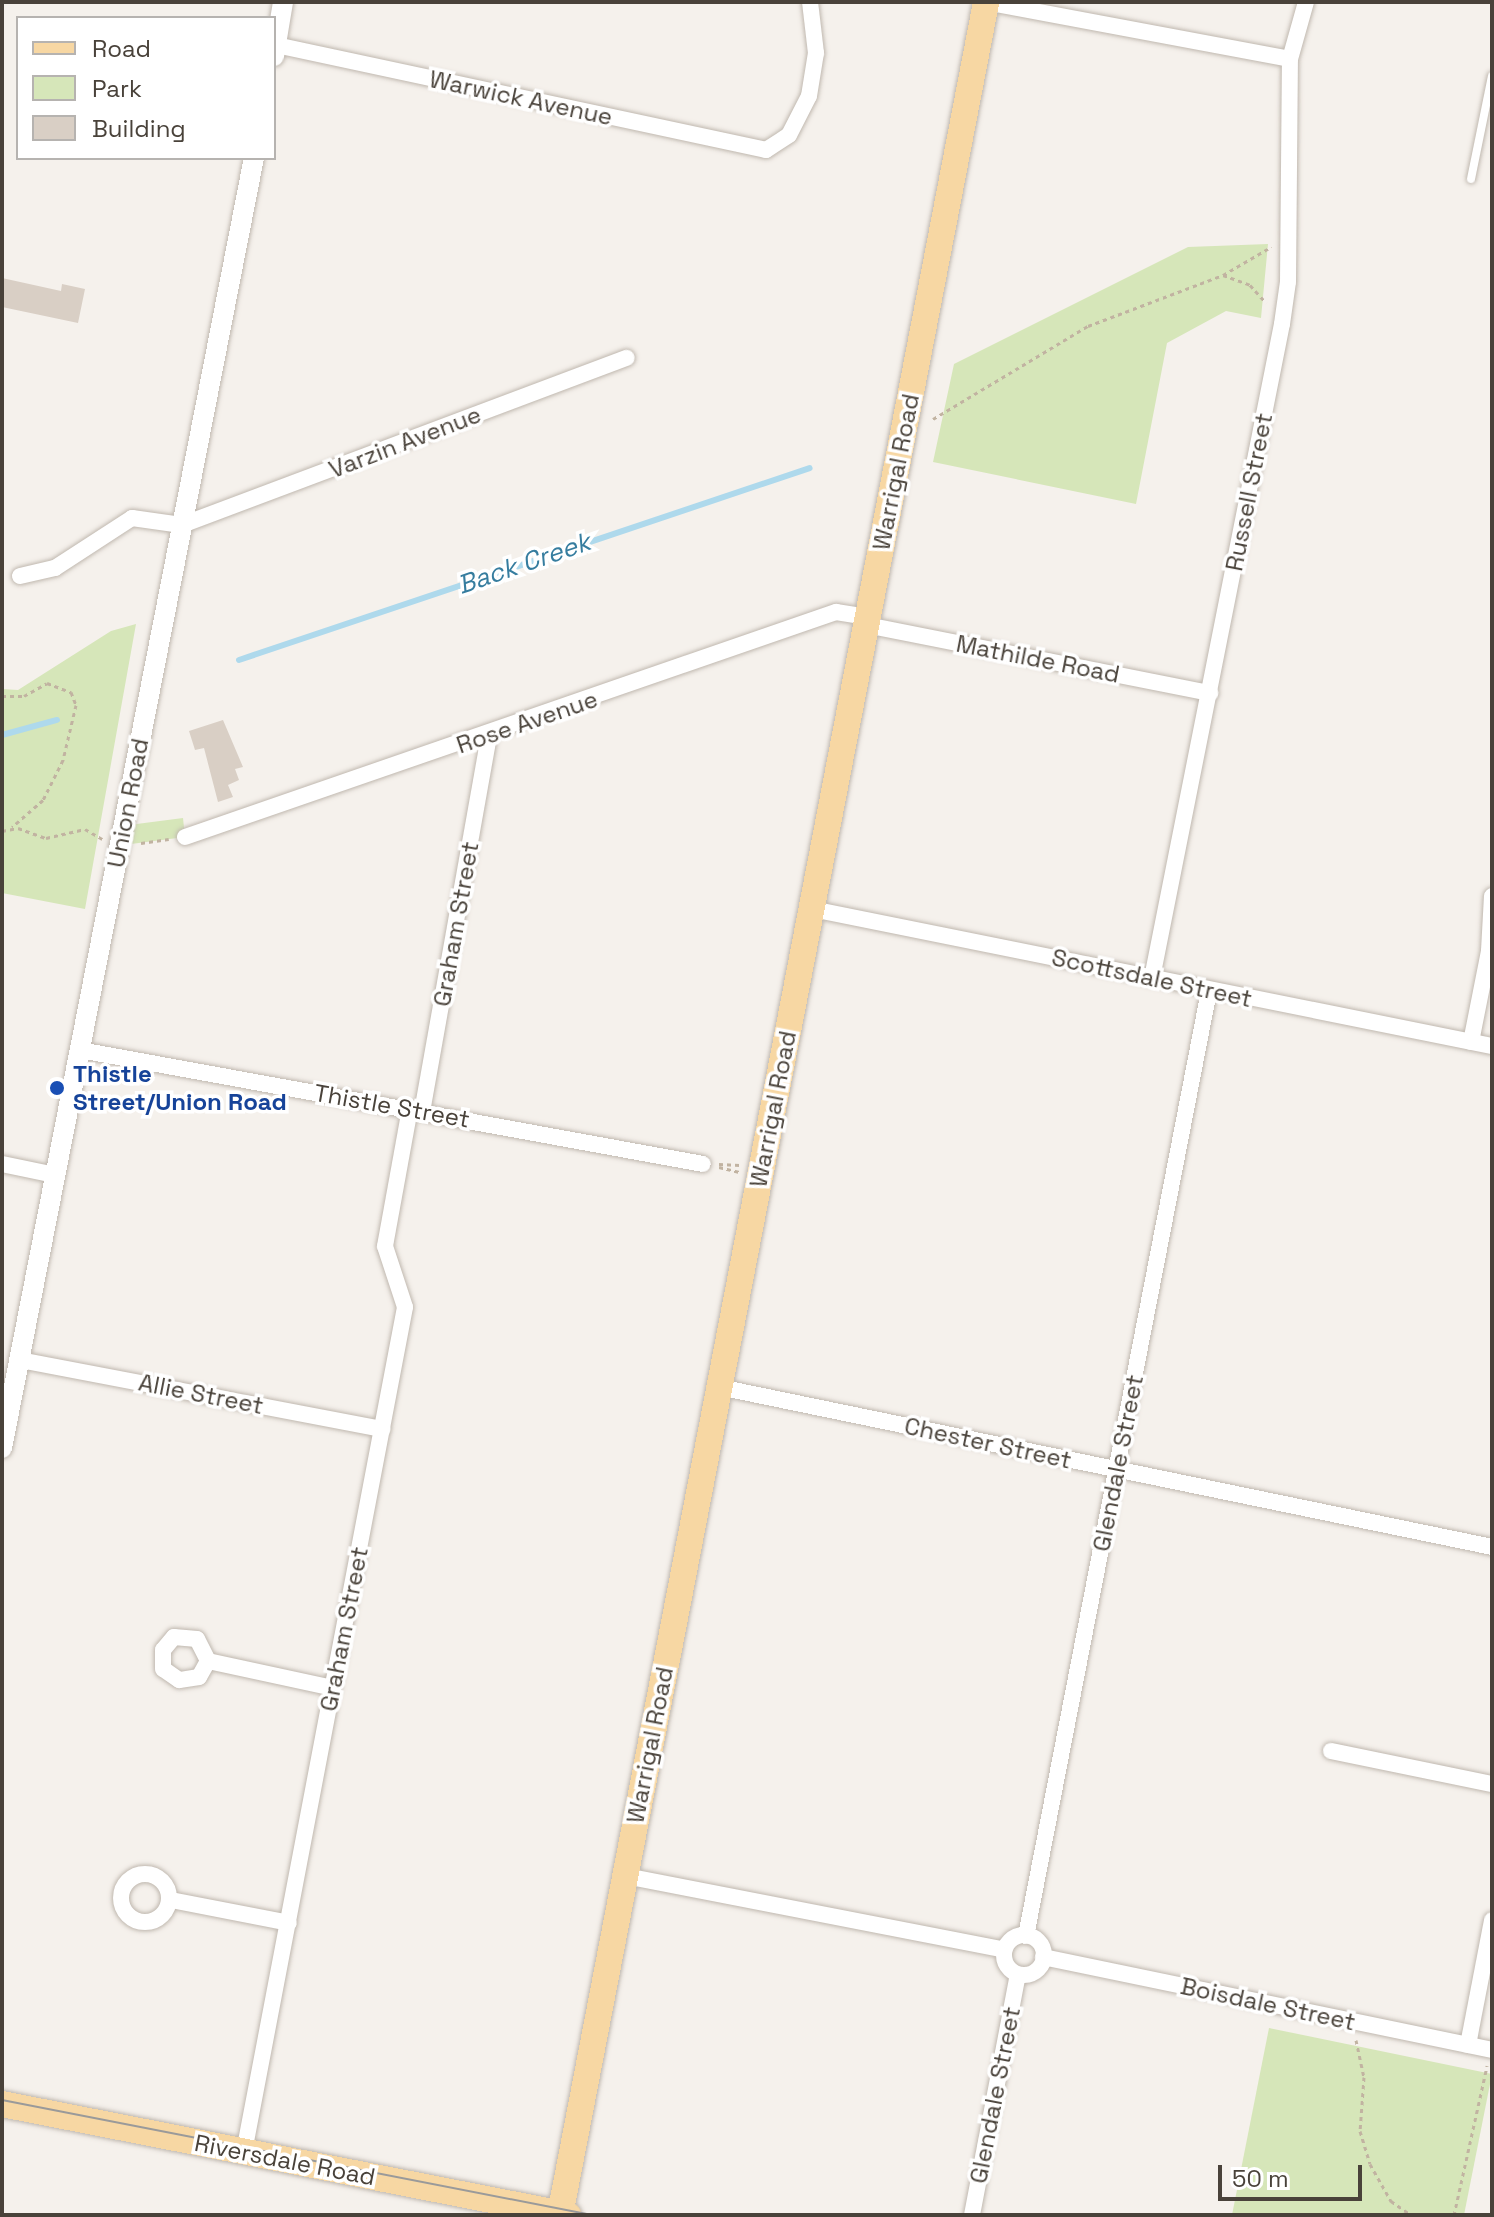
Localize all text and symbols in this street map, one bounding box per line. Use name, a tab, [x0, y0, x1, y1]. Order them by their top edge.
legend	[16, 16, 276, 160]
text: Road	[92, 33, 151, 64]
street label: Warwick Avenue	[427, 64, 615, 132]
text: Park	[92, 73, 142, 104]
text: Building	[92, 113, 186, 144]
street label: Warrigal Road	[867, 391, 925, 553]
street label: Varzin Avenue	[325, 400, 485, 484]
street label: Russell Street	[1220, 410, 1278, 574]
water label: Back Creek	[453, 527, 595, 601]
street label: Mathilde Road	[954, 629, 1122, 689]
street label: Rose Avenue	[452, 684, 602, 760]
street label: Union Road	[101, 736, 155, 870]
street label: Graham Street	[427, 839, 485, 1009]
street label: Scottsdale Street	[1049, 943, 1255, 1013]
street label: Warrigal Road	[744, 1028, 802, 1190]
place label: Thistle Street/Union Road	[73, 1060, 287, 1116]
street label: Thistle Street	[312, 1078, 472, 1134]
marker: Thistle Street/Union Road	[48, 1079, 66, 1097]
street label: Allie Street	[136, 1368, 266, 1420]
street label: Glendale Street	[1087, 1372, 1149, 1554]
street label: Chester Street	[902, 1411, 1074, 1475]
street label: Graham Street	[314, 1544, 374, 1714]
street label: Warrigal Road	[621, 1664, 679, 1826]
street label: Boisdale Street	[1178, 1971, 1358, 2037]
street label: Glendale Street	[964, 2004, 1026, 2186]
street label: Riversdale Road	[192, 2128, 378, 2192]
scale bar	[1222, 2149, 1366, 2199]
text: 50 m	[1232, 2163, 1289, 2194]

